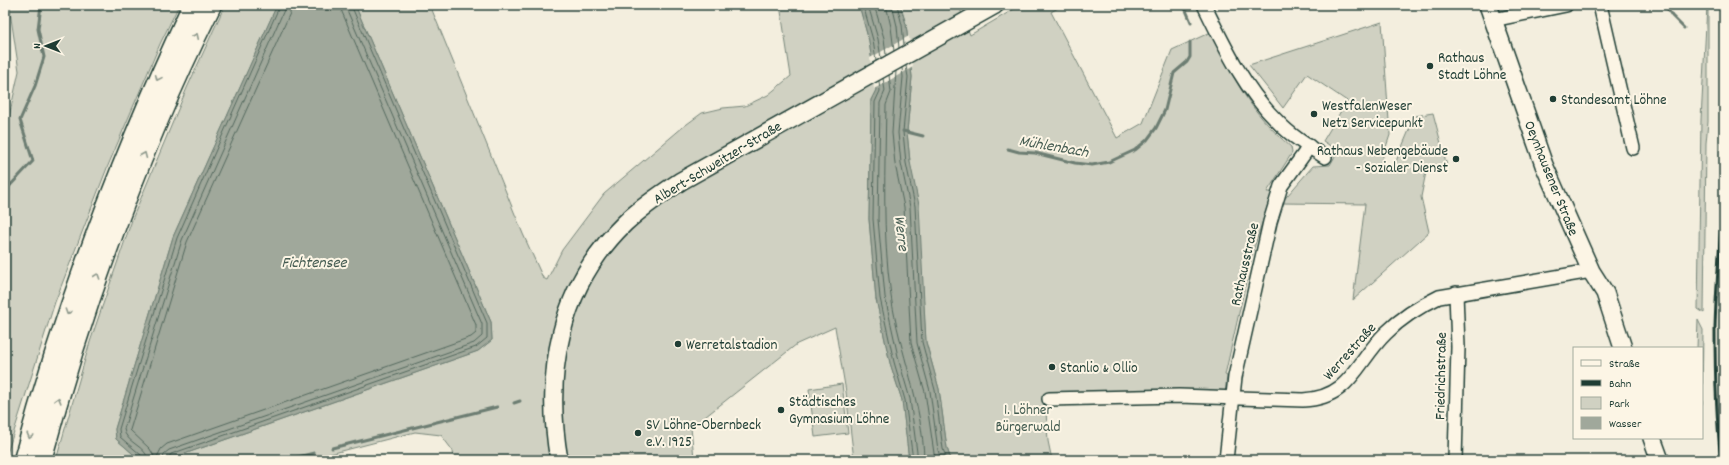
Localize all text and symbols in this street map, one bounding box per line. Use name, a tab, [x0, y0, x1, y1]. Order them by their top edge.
north arrow	[26, 26, 66, 66]
one-way arrow	[191, 33, 199, 40]
text: N	[30, 43, 46, 49]
place label: Rathaus Stadt Löhne	[1438, 48, 1507, 87]
marker: Rathaus Stadt Löhne	[1425, 61, 1435, 71]
one-way arrow	[155, 75, 163, 82]
place label: Standesamt Löhne	[1561, 90, 1667, 112]
marker: Standesamt Löhne	[1548, 94, 1558, 104]
place label: WestfalenWeser Netz Servicepunkt	[1322, 96, 1424, 135]
marker: WestfalenWeser Netz Servicepunkt	[1309, 109, 1319, 119]
street label: Albert-Schweitzer-Straße	[650, 116, 787, 211]
street label: Oeynhausener Straße	[1517, 118, 1583, 240]
water label: Mühlenbach	[1017, 130, 1091, 165]
place label: Rathaus Nebengebäude - Sozialer Dienst	[1317, 141, 1448, 180]
one-way arrow	[140, 152, 148, 159]
marker: Rathaus Nebengebäude - Sozialer Dienst	[1451, 154, 1461, 164]
water label: Werre	[887, 214, 914, 253]
street label: Rathausstraße	[1226, 220, 1266, 308]
water label: Fichtensee	[282, 252, 347, 275]
one-way arrow	[93, 273, 101, 280]
one-way arrow	[65, 308, 73, 315]
street label: Werrestraße	[1319, 318, 1383, 386]
street label: Friedrichstraße	[1430, 331, 1454, 420]
place label: Werretalstadion	[686, 335, 777, 357]
marker: Werretalstadion	[673, 339, 683, 349]
legend	[1573, 347, 1703, 439]
text: Straße	[1609, 356, 1640, 373]
place label: Stanlio & Ollio	[1060, 358, 1138, 380]
marker: Stanlio & Ollio	[1047, 362, 1057, 372]
text: Bahn	[1609, 376, 1632, 393]
place label: Städtisches Gymnasium Löhne	[789, 392, 890, 431]
text: Park	[1609, 396, 1630, 413]
one-way arrow	[53, 397, 62, 404]
park label: 1. Löhner Bürgerwald	[995, 400, 1061, 439]
marker: Städtisches Gymnasium Löhne	[776, 405, 786, 415]
place label: SV Löhne-Obernbeck e.V. 1925	[646, 415, 761, 454]
text: Wasser	[1609, 416, 1642, 433]
marker: SV Löhne-Obernbeck e.V. 1925	[633, 428, 643, 438]
one-way arrow	[26, 432, 35, 439]

